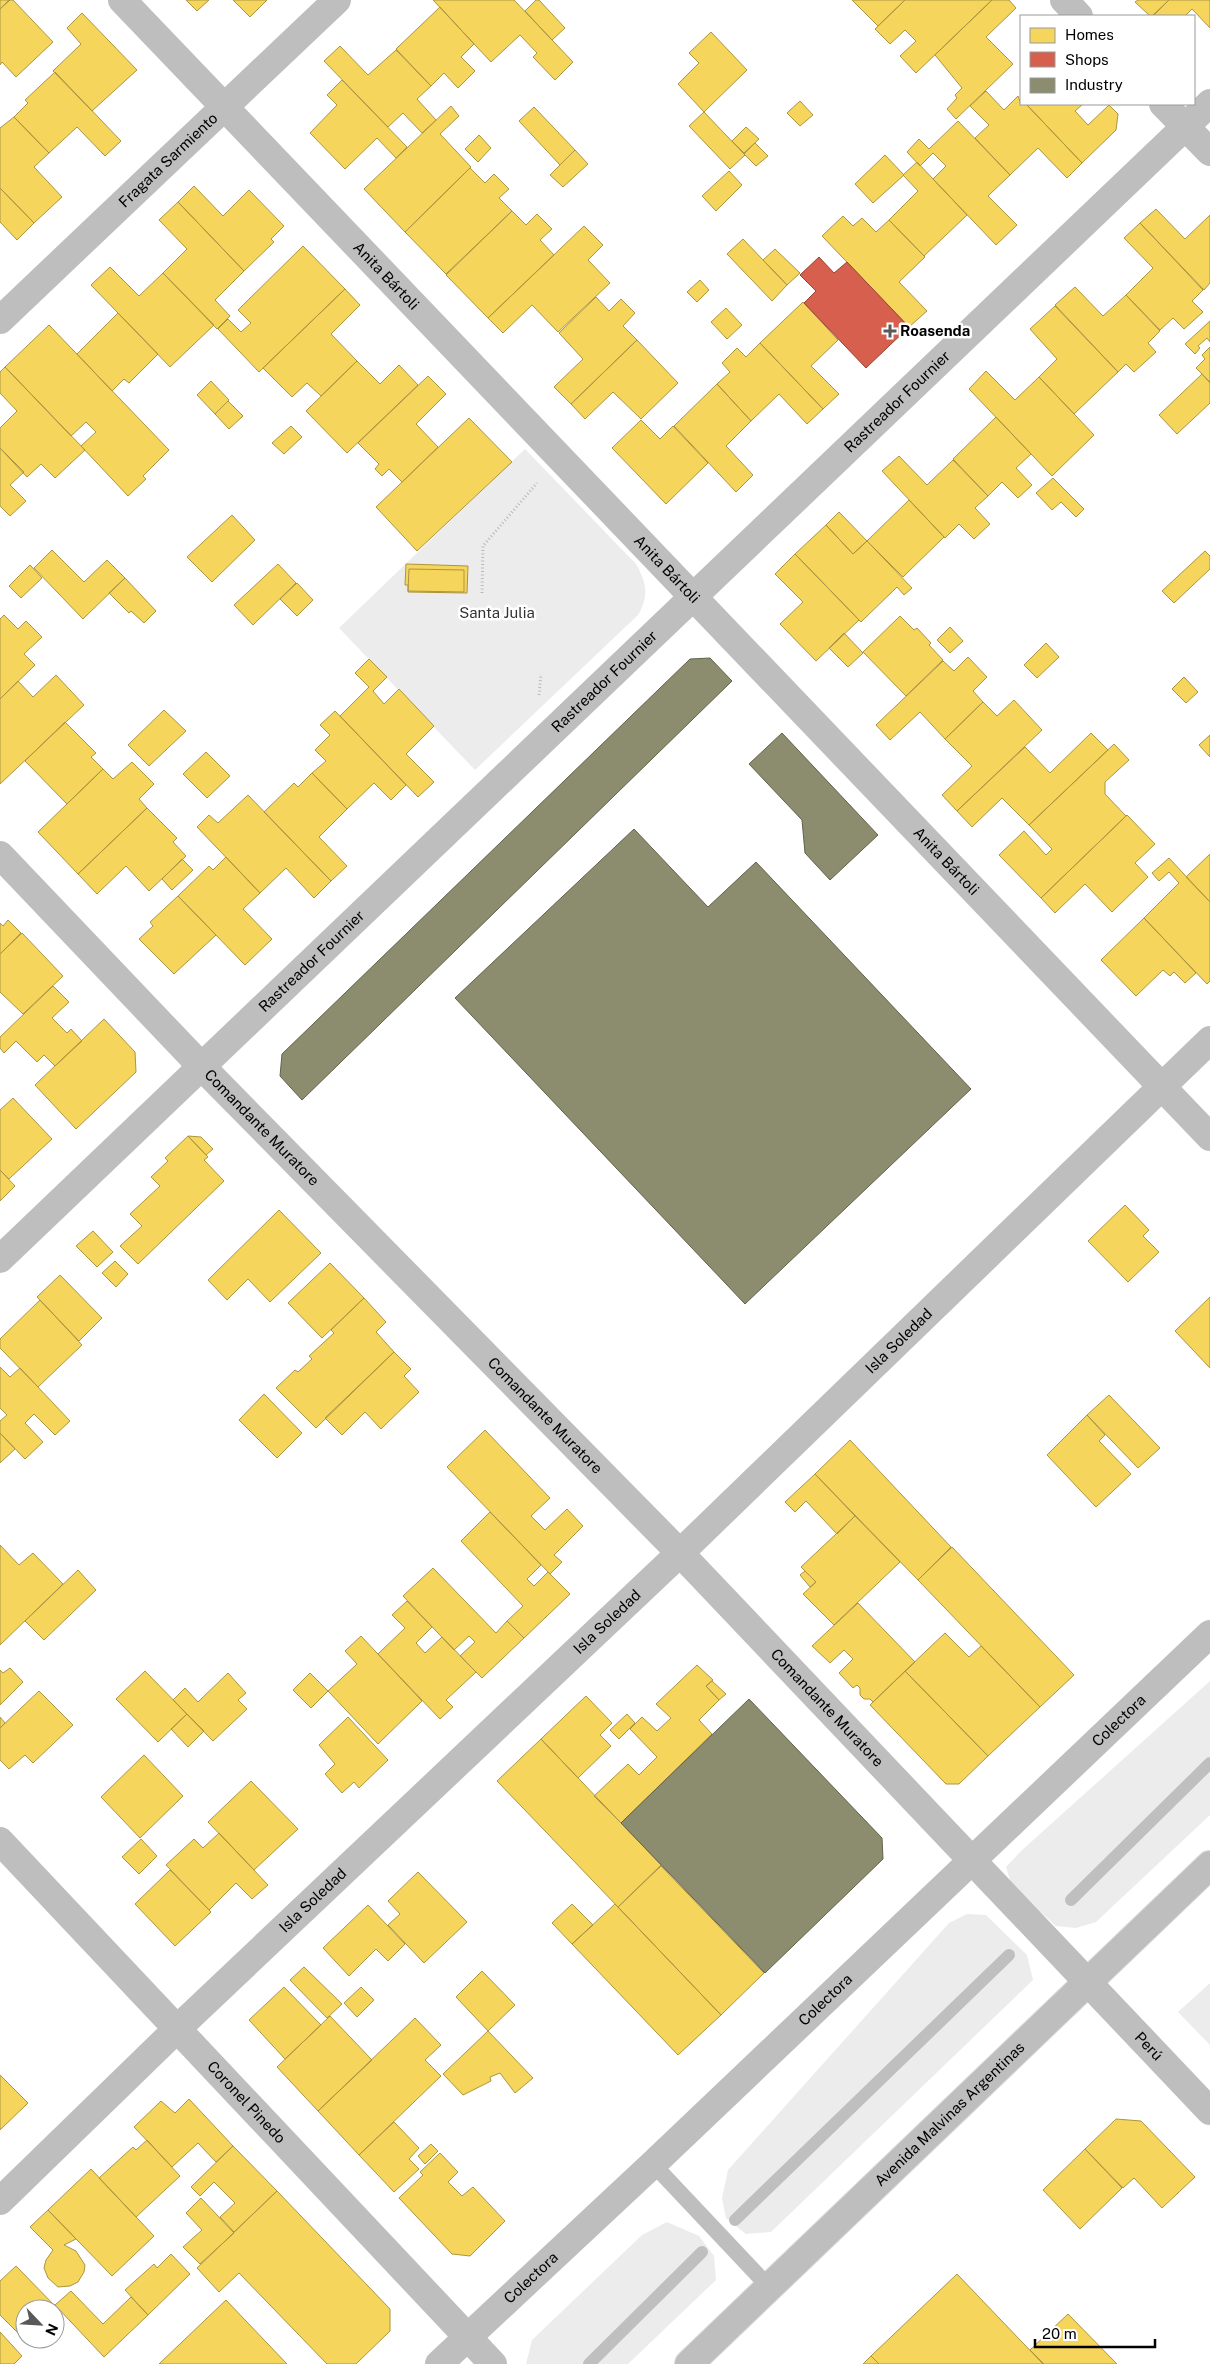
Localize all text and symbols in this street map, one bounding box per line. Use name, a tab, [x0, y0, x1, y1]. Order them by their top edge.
legend	[1020, 15, 1195, 105]
text: Homes	[1065, 26, 1114, 43]
text: Shops	[1065, 51, 1109, 68]
text: Industry	[1065, 76, 1123, 93]
street label: Fragata Sarmiento	[115, 109, 221, 211]
street label: Anita Bártoli	[350, 238, 423, 313]
place label: Roasenda	[900, 322, 970, 339]
marker: Roasenda	[884, 325, 896, 337]
street label: Rastreador Fournier	[841, 347, 953, 456]
street label: Anita Bártoli	[631, 532, 703, 606]
park label: Santa Julia	[459, 604, 535, 621]
street label: Rastreador Fournier	[548, 627, 661, 735]
street label: Anita Bártoli	[910, 824, 983, 898]
street label: Rastreador Fournier	[255, 906, 368, 1015]
street label: Comandante Muratore	[201, 1066, 323, 1189]
street label: Isla Soledad	[862, 1305, 935, 1377]
street label: Comandante Muratore	[485, 1354, 606, 1477]
street label: Isla Soledad	[570, 1586, 644, 1657]
street label: Comandante Muratore	[767, 1645, 887, 1770]
street label: Colectora	[1088, 1691, 1149, 1750]
street label: Isla Soledad	[276, 1864, 350, 1936]
street label: Colectora	[795, 1970, 855, 2029]
street label: Perú	[1132, 2028, 1166, 2064]
street label: Avenida Malvinas Argentinas	[871, 2038, 1028, 2189]
street label: Coronel Pinedo	[204, 2057, 289, 2146]
street label: Colectora	[500, 2248, 561, 2307]
north arrow	[15, 2299, 65, 2349]
scale bar	[1035, 2316, 1155, 2348]
text: N	[42, 2321, 61, 2338]
text: 20 m	[1042, 2325, 1077, 2342]

